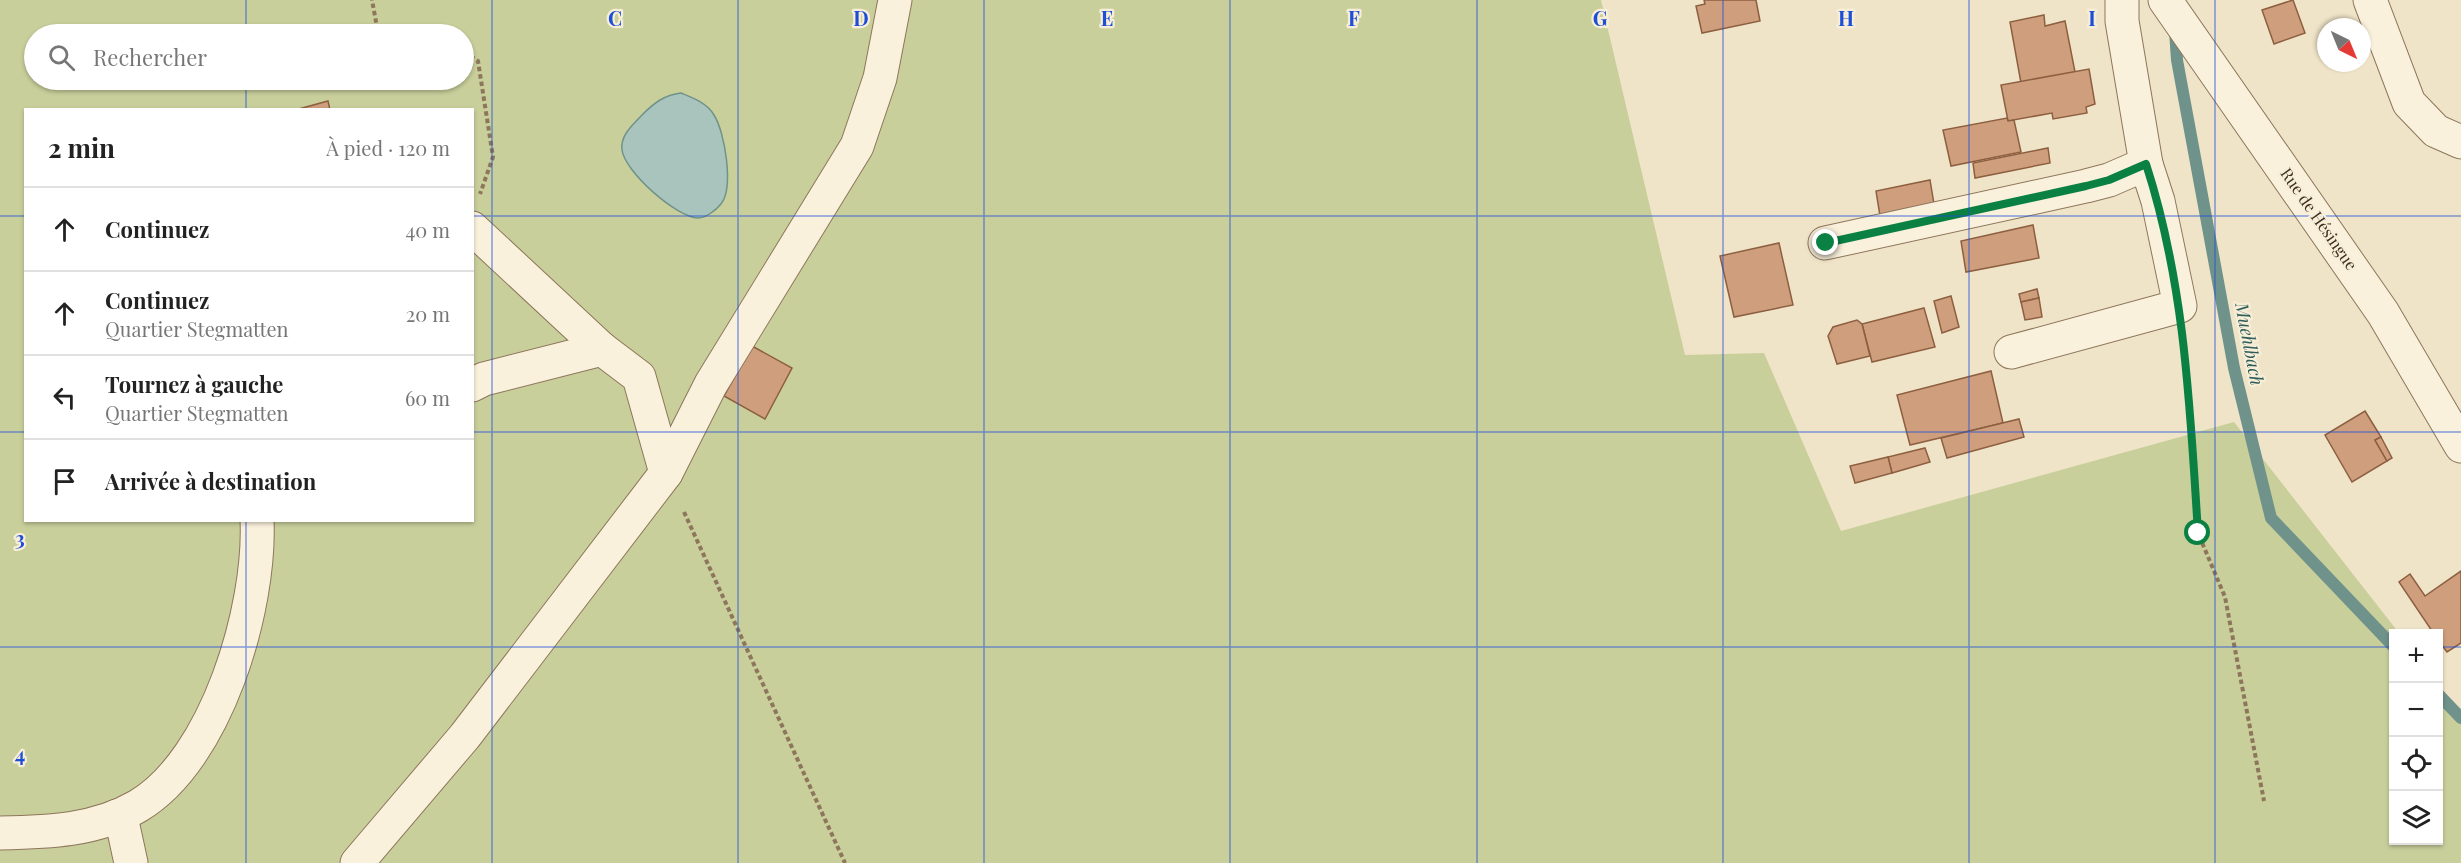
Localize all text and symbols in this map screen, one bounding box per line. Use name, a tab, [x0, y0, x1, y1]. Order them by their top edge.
text: C	[608, 4, 622, 31]
text: D	[853, 4, 869, 31]
text: E	[1101, 4, 1113, 31]
text: F	[1348, 4, 1360, 31]
text: G	[1593, 4, 1608, 31]
text: H	[1838, 4, 1854, 31]
text: I	[2088, 4, 2096, 31]
north arrow	[2317, 18, 2371, 72]
search box	[24, 24, 474, 90]
icon: search	[45, 41, 78, 74]
text: Rechercher	[93, 42, 207, 72]
text: 2 min	[48, 130, 115, 165]
text: À pied · 120 m	[326, 134, 450, 161]
street label: Rue de Hésingue	[2276, 163, 2362, 274]
icon: ahead	[48, 213, 81, 246]
text: Continuez	[105, 214, 209, 244]
text: 40 m	[405, 216, 450, 243]
route end	[1812, 229, 1838, 255]
text: Continuez	[105, 285, 209, 315]
icon: ahead	[48, 297, 81, 330]
water label: Muehlbach	[2230, 299, 2270, 387]
text: 20 m	[406, 300, 450, 327]
text: Quartier Stegmatten	[105, 315, 289, 342]
text: Tournez à gauche	[105, 369, 283, 399]
icon: left	[48, 381, 81, 414]
text: 60 m	[405, 384, 450, 411]
text: Quartier Stegmatten	[105, 399, 289, 426]
icon: arrive	[48, 465, 81, 498]
text: Arrivée à destination	[105, 466, 316, 496]
route start	[2184, 519, 2210, 545]
text: 3	[15, 524, 25, 551]
map controls	[2389, 629, 2443, 845]
button: +	[2389, 629, 2443, 683]
button: −	[2389, 683, 2443, 737]
button: locate	[2389, 737, 2443, 791]
text: 4	[15, 740, 25, 767]
button: layers	[2389, 791, 2443, 845]

